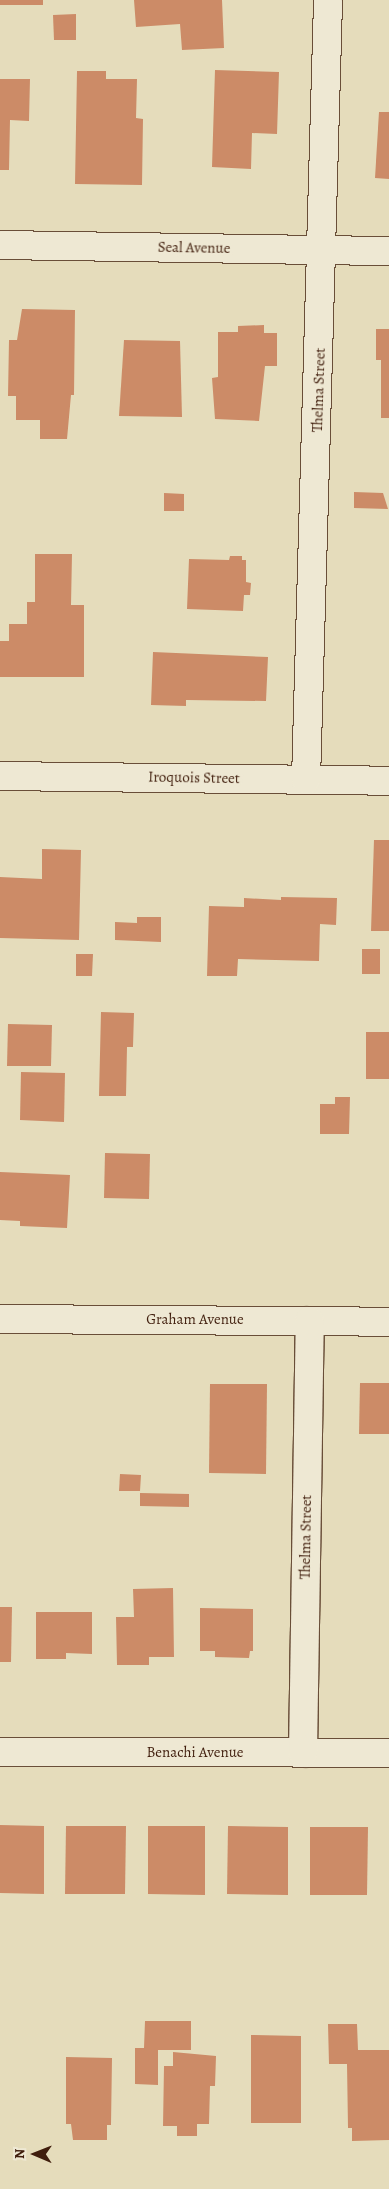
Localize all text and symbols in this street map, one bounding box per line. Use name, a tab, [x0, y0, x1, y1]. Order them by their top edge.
street label: Seal Avenue	[158, 238, 230, 258]
street label: Thelma Street	[309, 347, 329, 433]
street label: Iroquois Street	[148, 768, 240, 788]
street label: Graham Avenue	[146, 1311, 244, 1329]
street label: Thelma Street	[296, 1495, 316, 1579]
street label: Benachi Avenue	[147, 1744, 243, 1762]
north arrow	[10, 2129, 60, 2179]
text: N	[10, 2148, 29, 2159]

